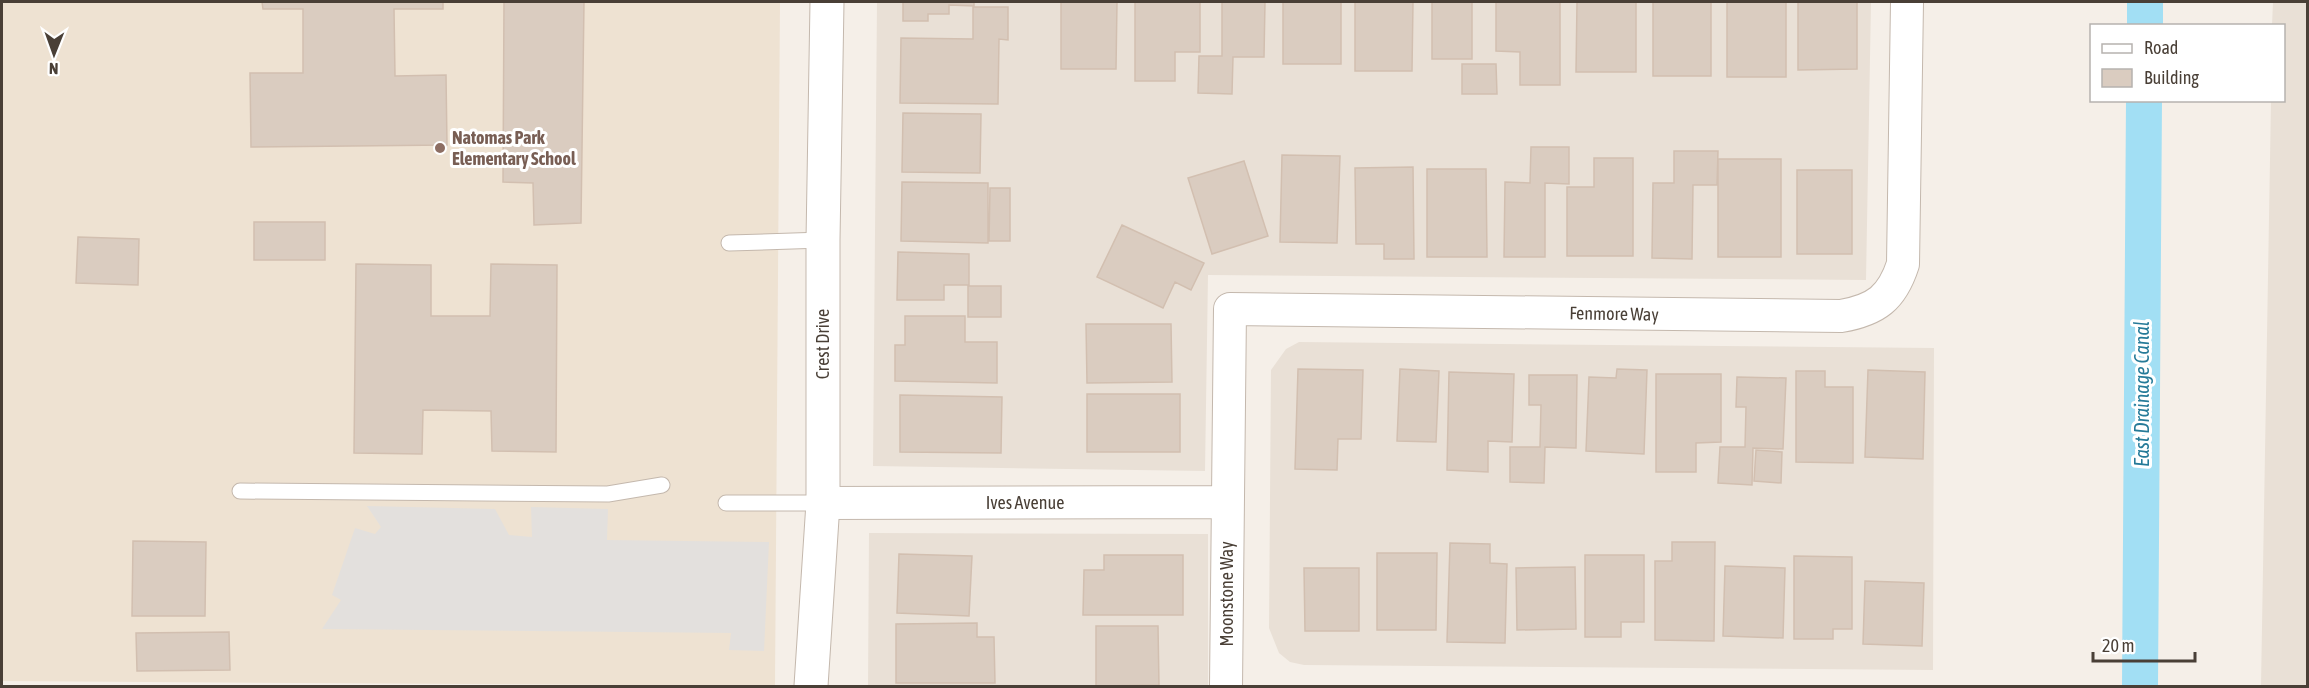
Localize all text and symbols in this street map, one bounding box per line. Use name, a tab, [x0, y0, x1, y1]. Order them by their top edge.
north arrow	[24, 24, 84, 84]
legend	[2090, 24, 2285, 102]
text: Road	[2144, 37, 2178, 58]
text: N	[49, 60, 59, 78]
text: Building	[2144, 67, 2199, 88]
place label: Natomas Park Elementary School	[452, 127, 576, 169]
marker: Natomas Park Elementary School	[433, 141, 447, 155]
street label: Fenmore Way	[1569, 302, 1659, 325]
street label: Crest Drive	[812, 309, 833, 379]
water label: East Drainage Canal	[2130, 321, 2153, 467]
street label: Ives Avenue	[986, 492, 1064, 513]
street label: Moonstone Way	[1216, 541, 1237, 647]
scale bar	[2093, 625, 2195, 663]
text: 20 m	[2102, 635, 2134, 656]

